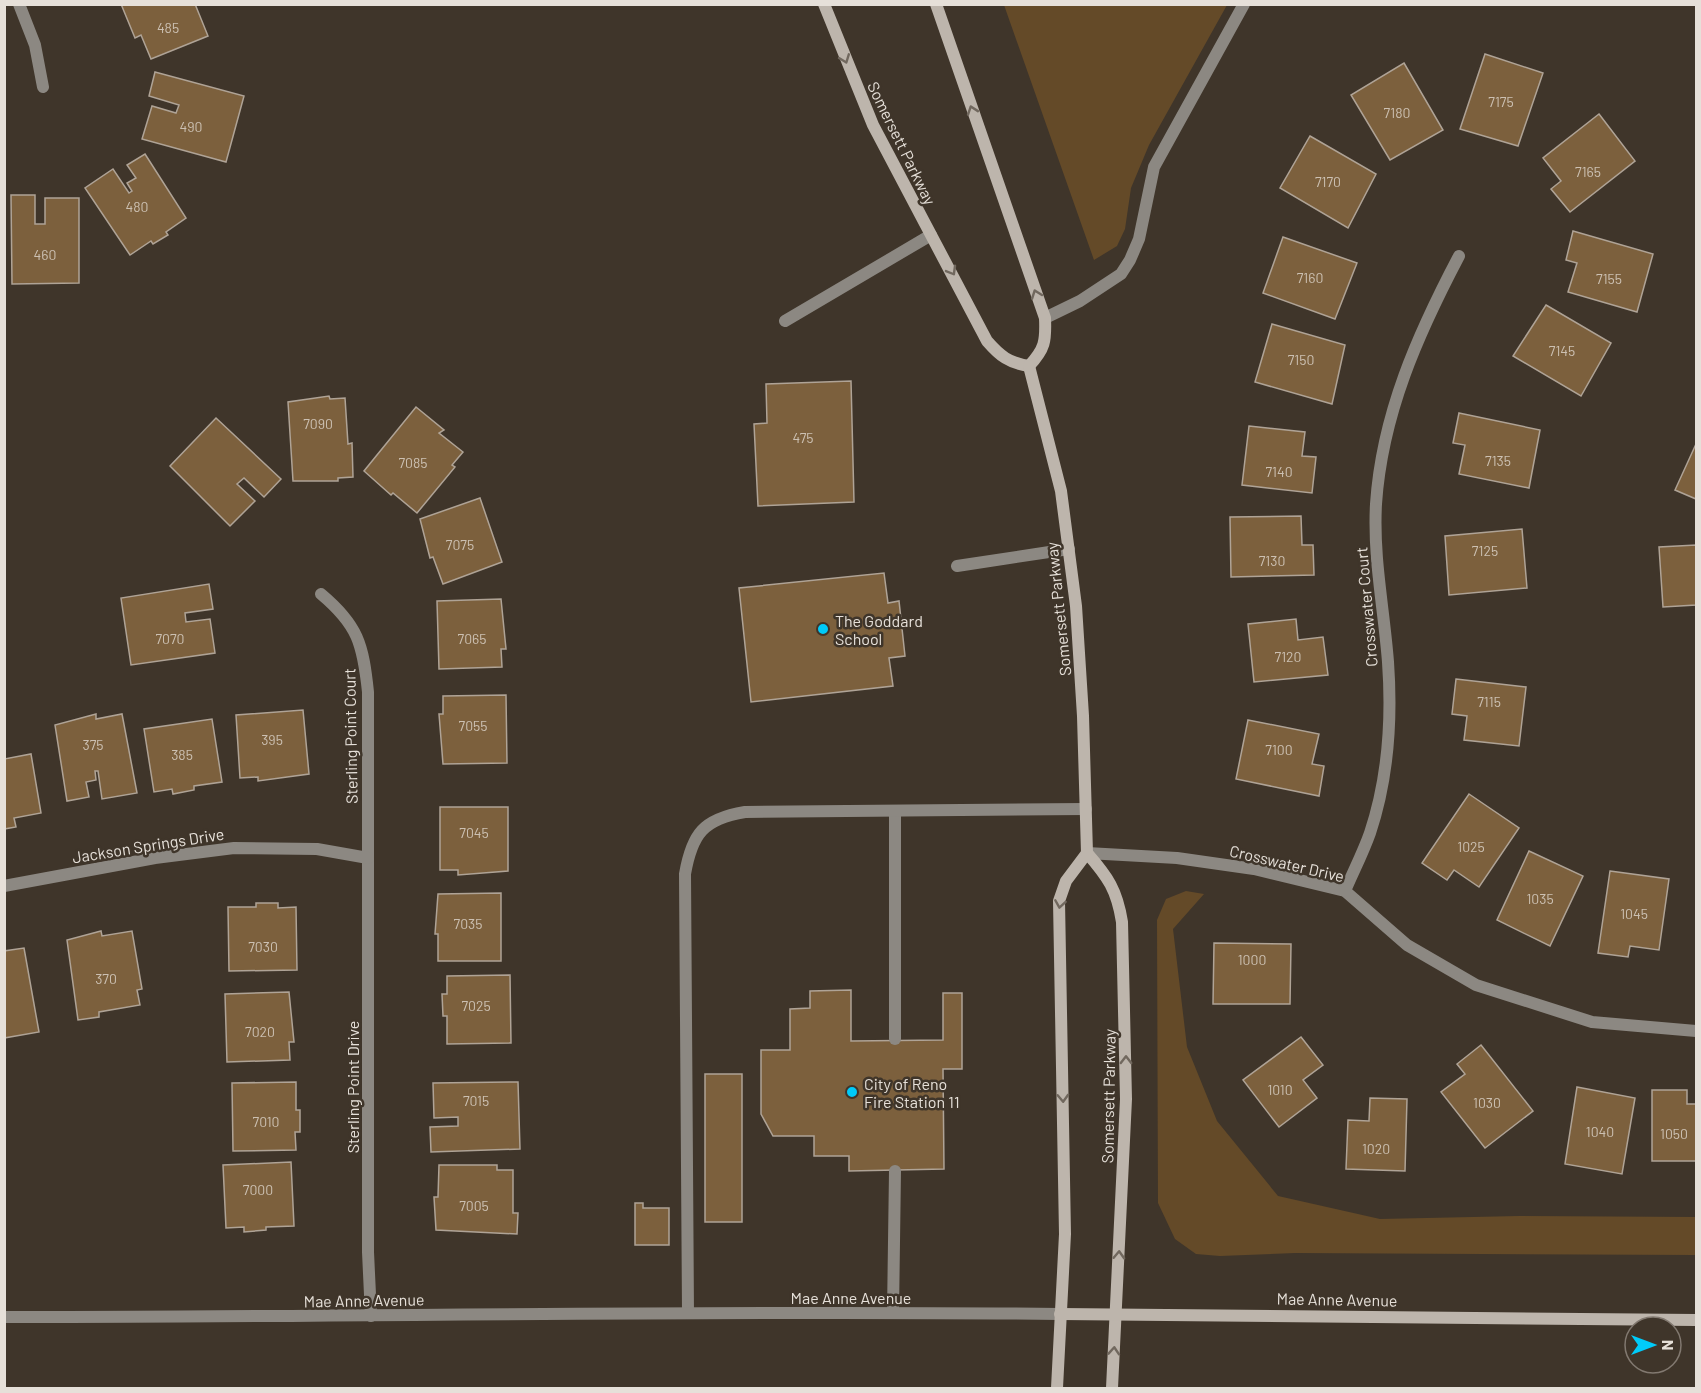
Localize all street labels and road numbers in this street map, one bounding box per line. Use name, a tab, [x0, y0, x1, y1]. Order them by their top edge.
street label: Somersett Parkway	[864, 78, 940, 208]
street label: Somersett Parkway	[1041, 540, 1074, 677]
street label: Crosswater Court	[1351, 546, 1381, 668]
street label: Sterling Point Court	[339, 668, 361, 804]
street label: Jackson Springs Drive	[71, 824, 225, 866]
street label: Crosswater Drive	[1228, 841, 1346, 885]
street label: Sterling Point Drive	[343, 1021, 362, 1153]
street label: Somersett Parkway	[1097, 1028, 1119, 1164]
street label: Mae Anne Avenue	[791, 1288, 911, 1307]
street label: Mae Anne Avenue	[1276, 1288, 1398, 1310]
street label: Mae Anne Avenue	[303, 1289, 425, 1311]

